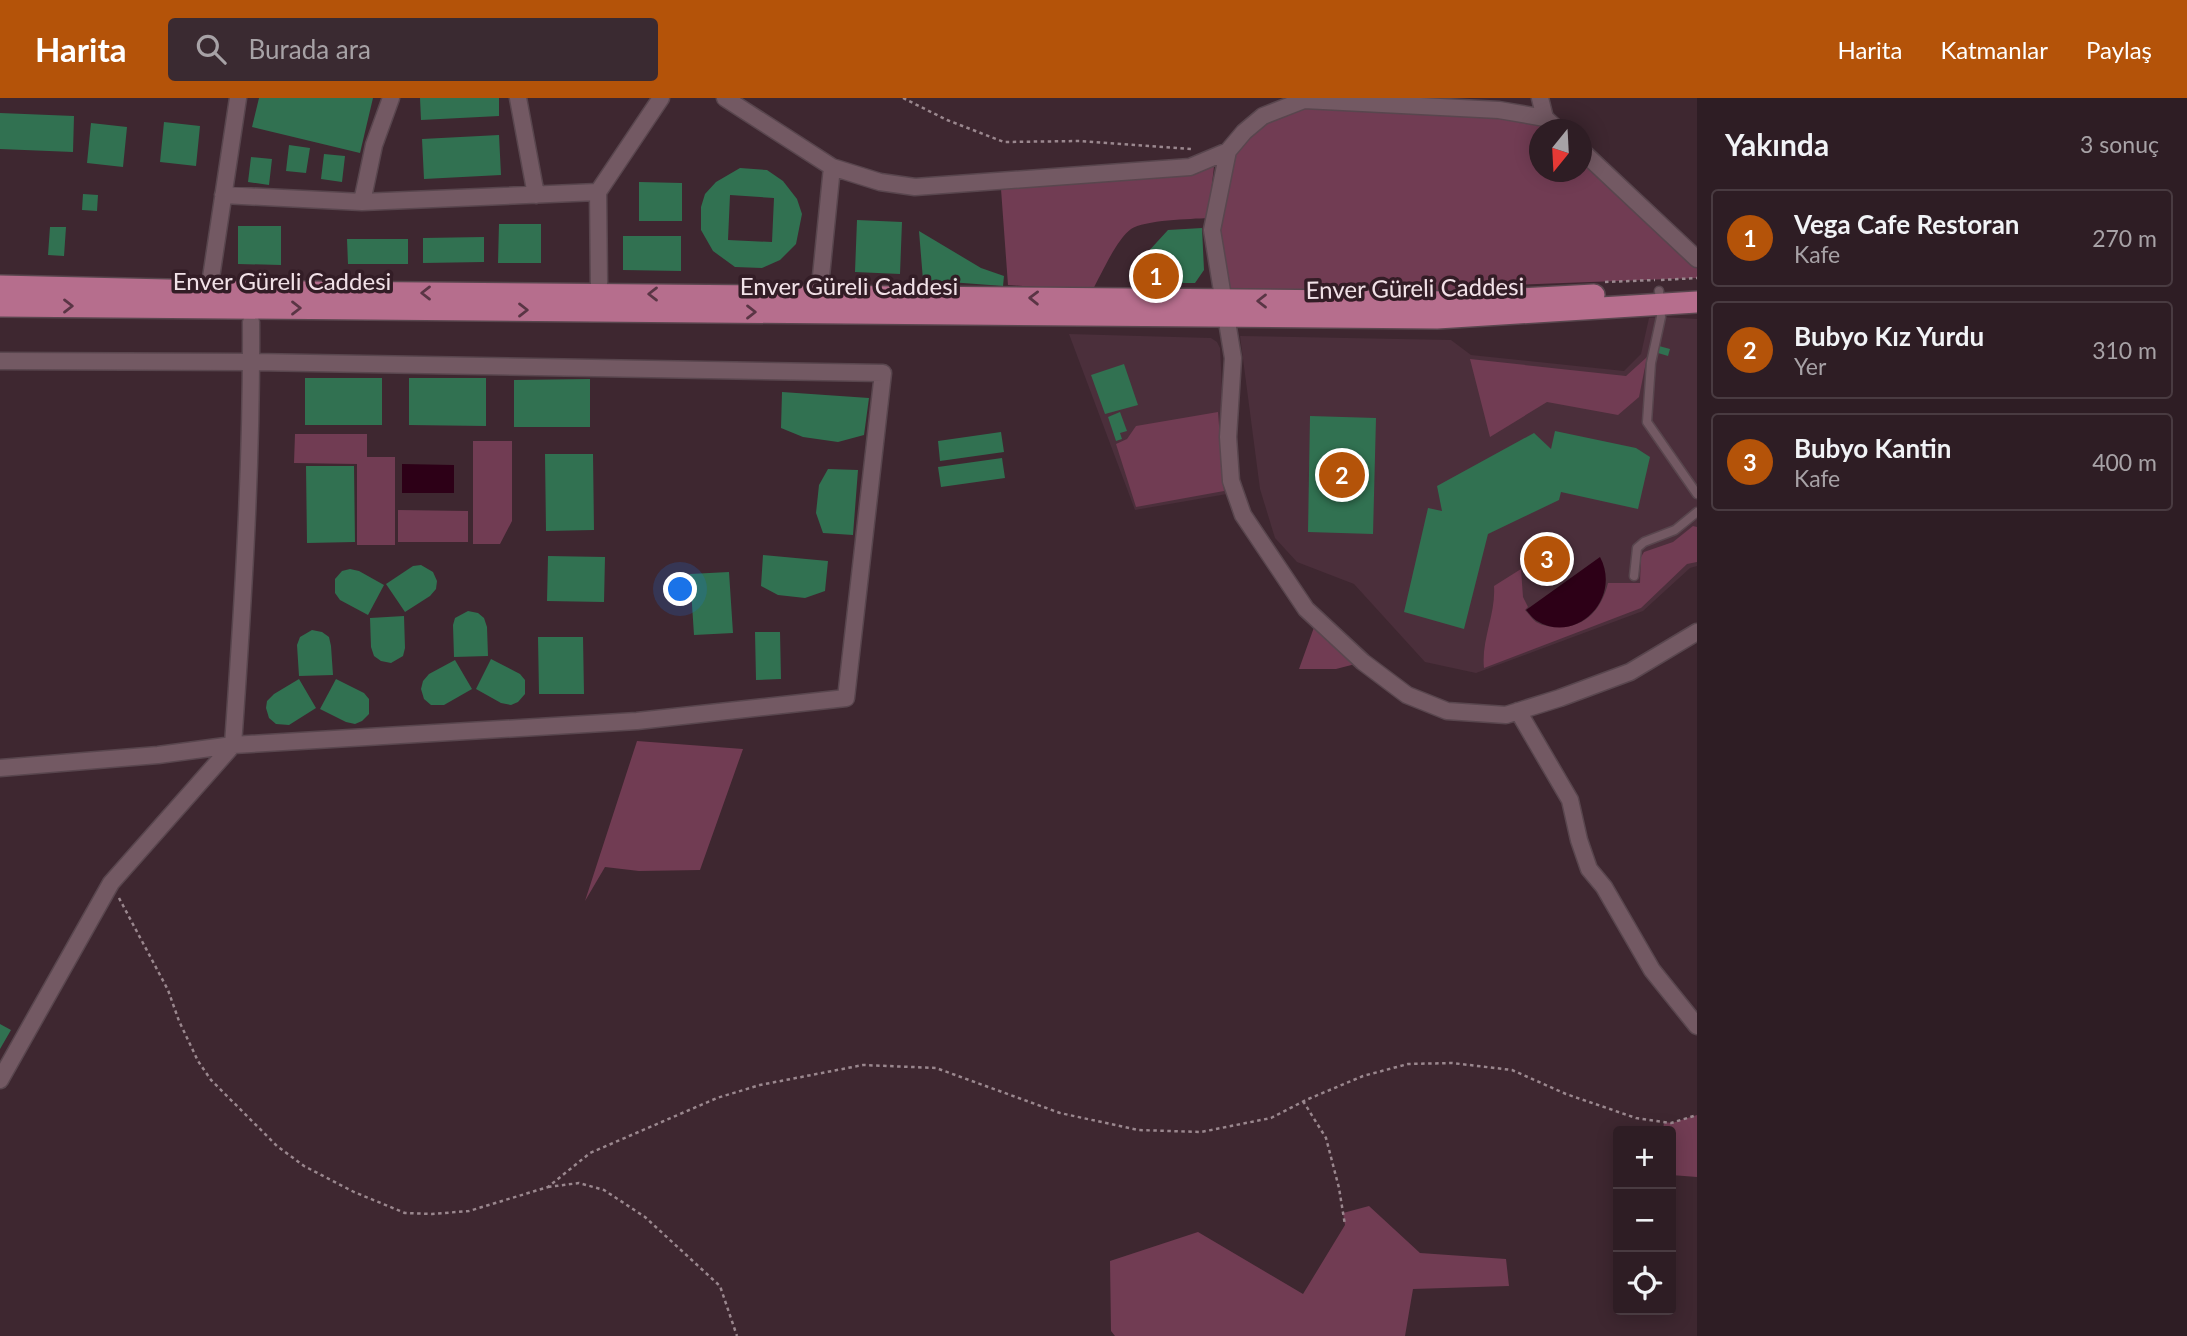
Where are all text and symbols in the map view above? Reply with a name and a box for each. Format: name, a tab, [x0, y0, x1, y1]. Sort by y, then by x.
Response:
search box	[168, 18, 658, 81]
text: Harita	[35, 29, 126, 69]
icon: search	[192, 30, 230, 68]
text: Burada ara	[248, 33, 371, 65]
text: Harita	[1837, 35, 1902, 64]
text: Katmanlar	[1940, 35, 2048, 64]
text: Paylaş	[2086, 35, 2152, 64]
north arrow	[1529, 119, 1592, 182]
text: Yakında	[1725, 126, 1829, 162]
text: 3 sonuç	[2080, 130, 2159, 158]
text: Vega Cafe Restoran	[1794, 208, 2020, 240]
text: 1	[1743, 224, 1757, 252]
text: 270 m	[2092, 224, 2157, 252]
text: Kafe	[1794, 240, 1840, 268]
pin: 1	[1133, 250, 1179, 302]
street label: Enver Güreli Caddesi	[173, 266, 391, 295]
street label: Enver Güreli Caddesi	[740, 271, 958, 300]
street label: Enver Güreli Caddesi	[1305, 271, 1525, 304]
one-way arrow	[420, 285, 431, 300]
one-way arrow	[647, 287, 658, 302]
one-way arrow	[1028, 290, 1039, 306]
one-way arrow	[1256, 293, 1266, 309]
one-way arrow	[63, 298, 74, 314]
one-way arrow	[291, 300, 301, 316]
one-way arrow	[518, 302, 529, 318]
one-way arrow	[746, 304, 756, 320]
text: Bubyo Kız Yurdu	[1794, 320, 1984, 352]
text: 2	[1743, 336, 1757, 364]
text: 310 m	[2092, 336, 2157, 364]
text: Yer	[1794, 352, 1826, 380]
text: Bubyo Kantin	[1794, 432, 1951, 464]
text: 3	[1743, 448, 1757, 476]
text: 400 m	[2092, 448, 2157, 476]
pin: 2	[1319, 449, 1365, 501]
text: Kafe	[1794, 464, 1840, 492]
pin: 3	[1524, 533, 1570, 585]
your location	[663, 572, 697, 606]
map controls	[1613, 1126, 1676, 1315]
button: +	[1613, 1126, 1676, 1189]
button: −	[1613, 1189, 1676, 1252]
button: locate	[1613, 1252, 1676, 1315]

